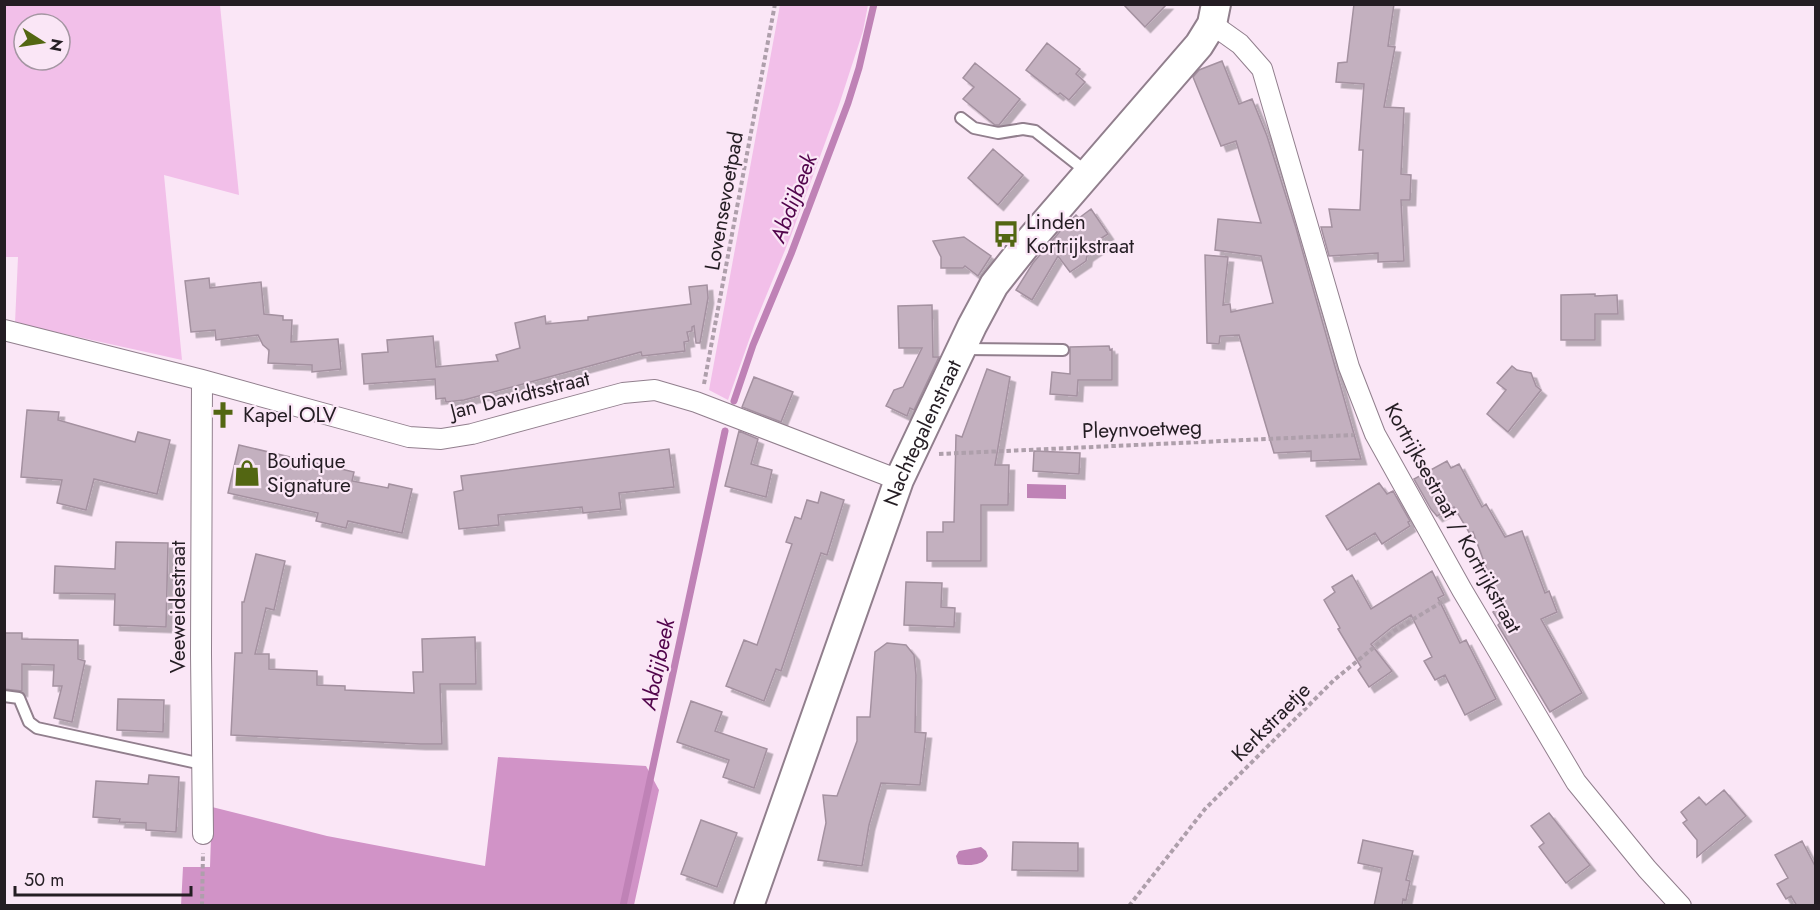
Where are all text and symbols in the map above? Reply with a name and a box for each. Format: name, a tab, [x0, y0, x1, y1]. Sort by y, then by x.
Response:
north arrow	[12, 12, 72, 72]
text: N	[44, 36, 69, 54]
street label: Lovensevoetpad	[697, 129, 751, 273]
water label: Abdijbeek	[761, 147, 825, 248]
place label: Linden Kortrijkstraat	[1026, 207, 1134, 261]
bus stop icon: Linden Kortrijkstraat	[991, 219, 1021, 249]
street label: Nachtegalenstraat	[876, 355, 969, 510]
street label: Jan Davidtsstraat	[444, 363, 593, 428]
street label: Kortrijksestraat / Kortrijkstraat	[1377, 398, 1529, 638]
church icon: Kapel OLV	[208, 400, 238, 430]
place label: Kapel OLV	[243, 400, 337, 430]
street label: Pleynvoetweg	[1082, 412, 1202, 446]
place label: Boutique Signature	[267, 446, 351, 500]
shop icon: Boutique Signature	[232, 458, 262, 488]
street label: Veeweidestraat	[163, 541, 193, 673]
water label: Abdijbeek	[631, 614, 683, 714]
street label: Kerkstraetje	[1225, 675, 1318, 768]
scale bar	[15, 859, 190, 897]
text: 50 m	[24, 867, 64, 893]

